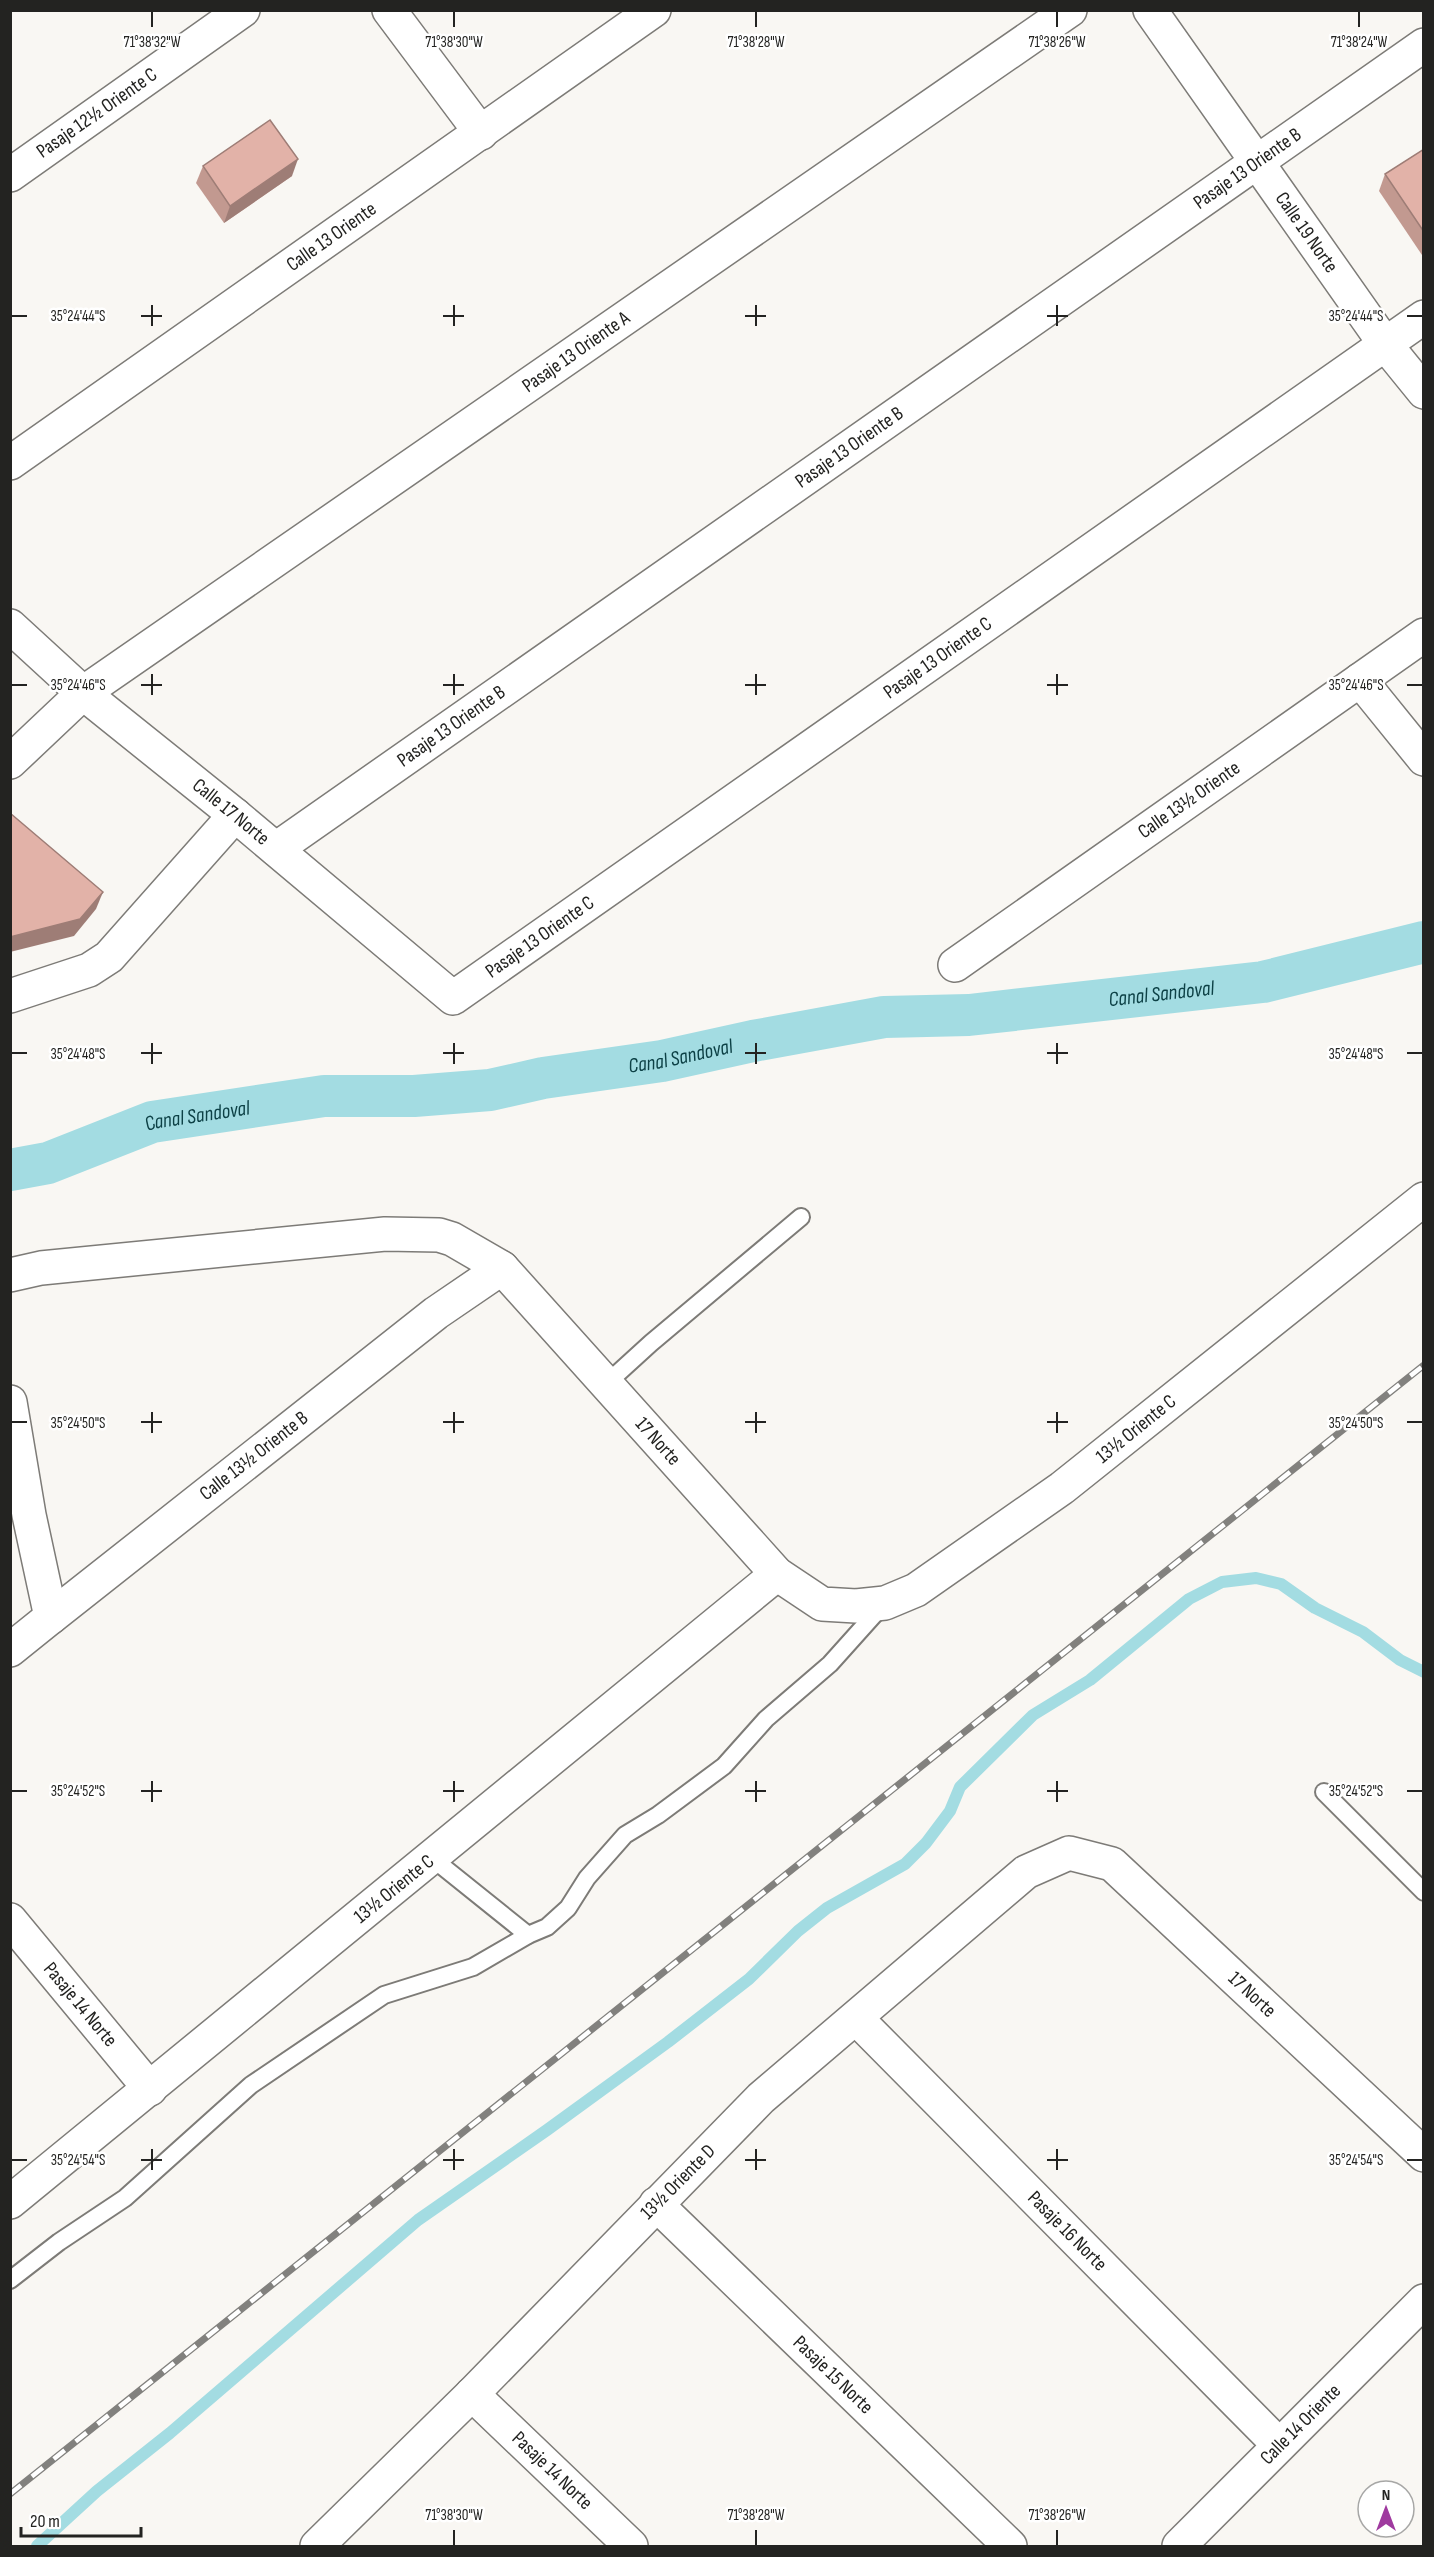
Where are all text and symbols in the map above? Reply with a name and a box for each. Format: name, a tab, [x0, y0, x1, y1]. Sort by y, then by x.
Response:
text: 71°38'32"W	[124, 33, 181, 52]
text: 71°38'30"W	[425, 33, 483, 52]
text: 71°38'28"W	[727, 33, 785, 52]
text: 71°38'26"W	[1028, 33, 1086, 52]
text: 71°38'24"W	[1331, 33, 1388, 52]
street label: Pasaje 12½ Oriente C	[32, 62, 162, 164]
street label: Pasaje 13 Oriente B	[1189, 123, 1306, 215]
street label: Calle 19 Norte	[1270, 187, 1343, 278]
street label: Calle 13 Oriente	[282, 197, 381, 277]
street label: Pasaje 13 Oriente A	[518, 306, 635, 398]
text: 35°24'44"S	[51, 307, 105, 326]
text: 35°24'44"S	[1329, 307, 1383, 326]
street label: Pasaje 13 Oriente B	[791, 401, 908, 494]
street label: Pasaje 13 Oriente C	[879, 612, 997, 704]
text: 35°24'46"S	[50, 676, 106, 695]
text: 35°24'46"S	[1328, 676, 1384, 695]
street label: Pasaje 13 Oriente B	[393, 680, 510, 772]
street label: Calle 13½ Oriente	[1133, 756, 1245, 844]
street label: Calle 17 Norte	[187, 773, 274, 851]
street label: Pasaje 13 Oriente C	[481, 891, 599, 983]
water label: Canal Sandoval	[1107, 975, 1216, 1012]
water label: Canal Sandoval	[626, 1033, 736, 1078]
text: 35°24'48"S	[50, 1045, 106, 1064]
text: 35°24'48"S	[1328, 1045, 1384, 1064]
water label: Canal Sandoval	[141, 1095, 252, 1136]
street label: 13½ Oriente C	[1091, 1389, 1181, 1469]
street label: Calle 13½ Oriente B	[195, 1406, 313, 1506]
street label: 17 Norte	[630, 1412, 686, 1470]
text: 35°24'50"S	[51, 1414, 106, 1433]
text: 35°24'50"S	[1329, 1414, 1384, 1433]
text: 35°24'52"S	[51, 1782, 105, 1801]
text: 35°24'52"S	[1329, 1782, 1383, 1801]
street label: 13½ Oriente C	[349, 1849, 439, 1929]
street label: Pasaje 14 Norte	[38, 1958, 122, 2052]
street label: 17 Norte	[1223, 1967, 1281, 2023]
street label: 13½ Oriente D	[635, 2139, 721, 2225]
text: 35°24'54"S	[51, 2151, 105, 2170]
text: 35°24'54"S	[1329, 2151, 1383, 2170]
street label: Pasaje 16 Norte	[1022, 2186, 1112, 2276]
street label: Pasaje 15 Norte	[788, 2331, 878, 2419]
street label: Calle 14 Oriente	[1255, 2379, 1346, 2470]
street label: Pasaje 14 Norte	[507, 2427, 598, 2515]
north arrow	[1356, 2479, 1416, 2539]
text: N	[1382, 2486, 1390, 2505]
scale bar	[21, 2500, 141, 2538]
text: 71°38'30"W	[425, 2506, 483, 2525]
text: 71°38'28"W	[727, 2506, 785, 2525]
text: 71°38'26"W	[1028, 2506, 1086, 2525]
text: 20 m	[30, 2511, 60, 2532]

